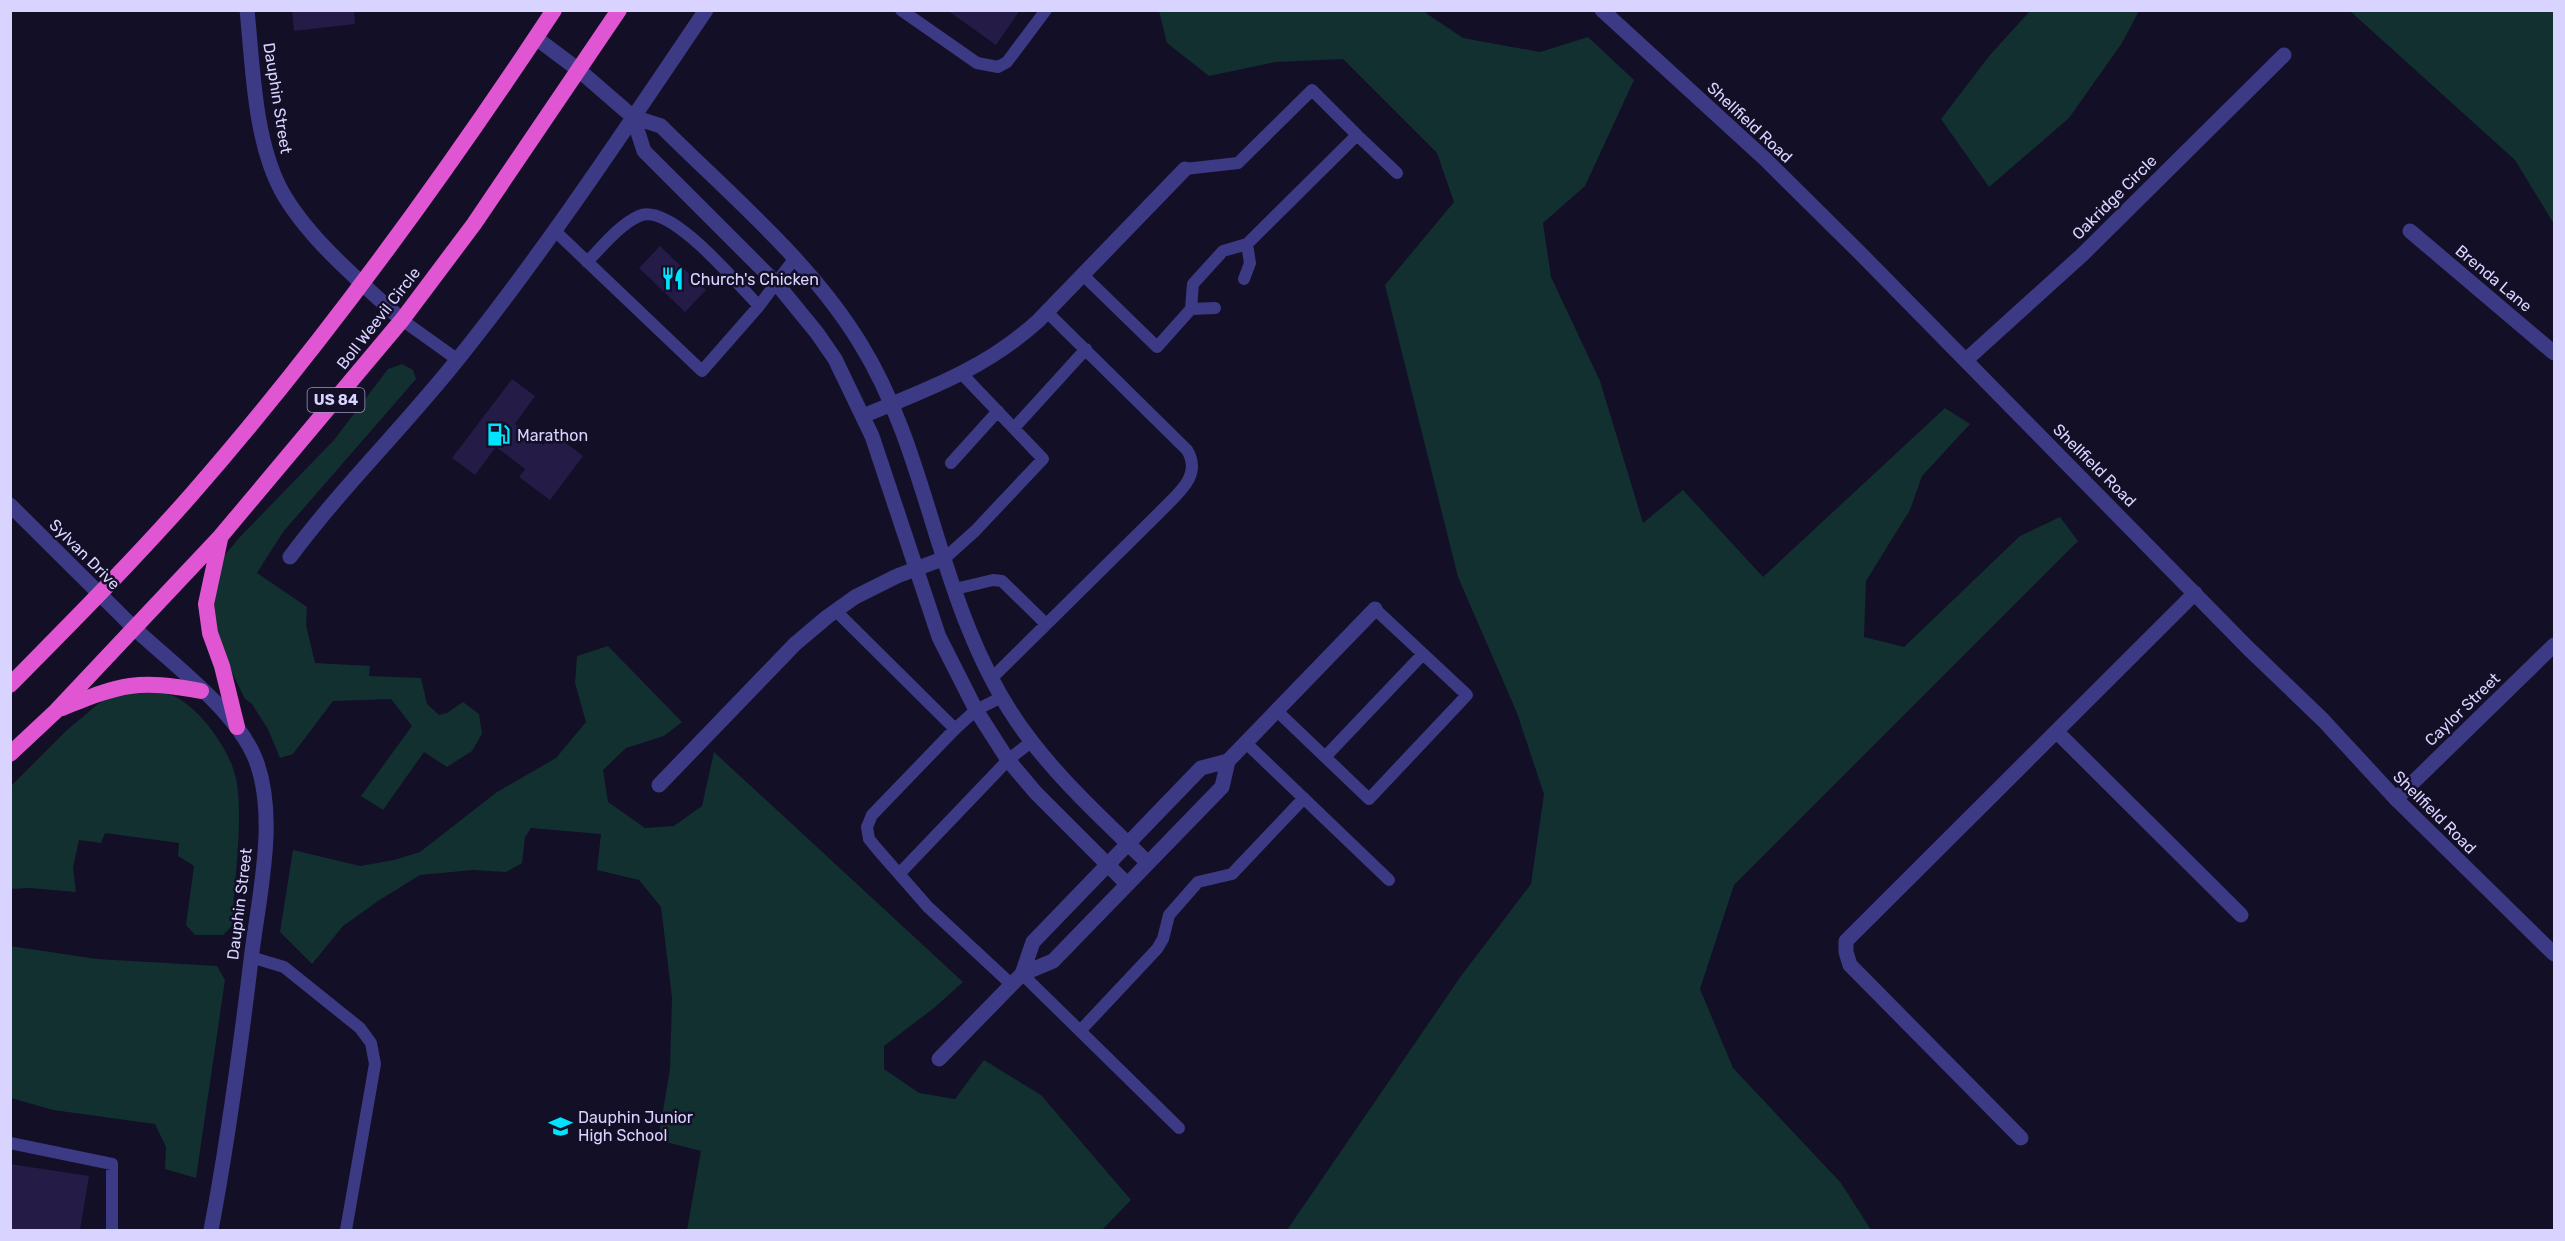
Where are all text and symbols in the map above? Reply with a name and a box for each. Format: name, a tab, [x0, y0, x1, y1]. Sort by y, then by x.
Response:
street label: Dauphin Street	[259, 41, 296, 155]
street label: Shellfield Road	[1703, 78, 1796, 167]
street label: Oakridge Circle	[2068, 151, 2161, 244]
street label: Brenda Lane	[2452, 241, 2536, 316]
street label: Boll Weevil Circle	[333, 264, 424, 373]
restaurant icon: Church's Chicken	[659, 266, 685, 292]
place label: Church's Chicken	[690, 270, 819, 289]
road number: US 84	[308, 388, 364, 412]
street label: Shellfield Road	[2049, 420, 2140, 511]
fuel station icon: Marathon	[486, 422, 512, 448]
place label: Marathon	[517, 426, 588, 445]
street label: Sylvan Drive	[45, 515, 124, 594]
street label: Caylor Street	[2421, 669, 2504, 750]
street label: Shellfield Road	[2389, 767, 2480, 858]
street label: Dauphin Street	[223, 847, 256, 961]
place label: Dauphin Junior High School	[578, 1108, 693, 1145]
school or university icon: Dauphin Junior High School	[547, 1113, 573, 1139]

